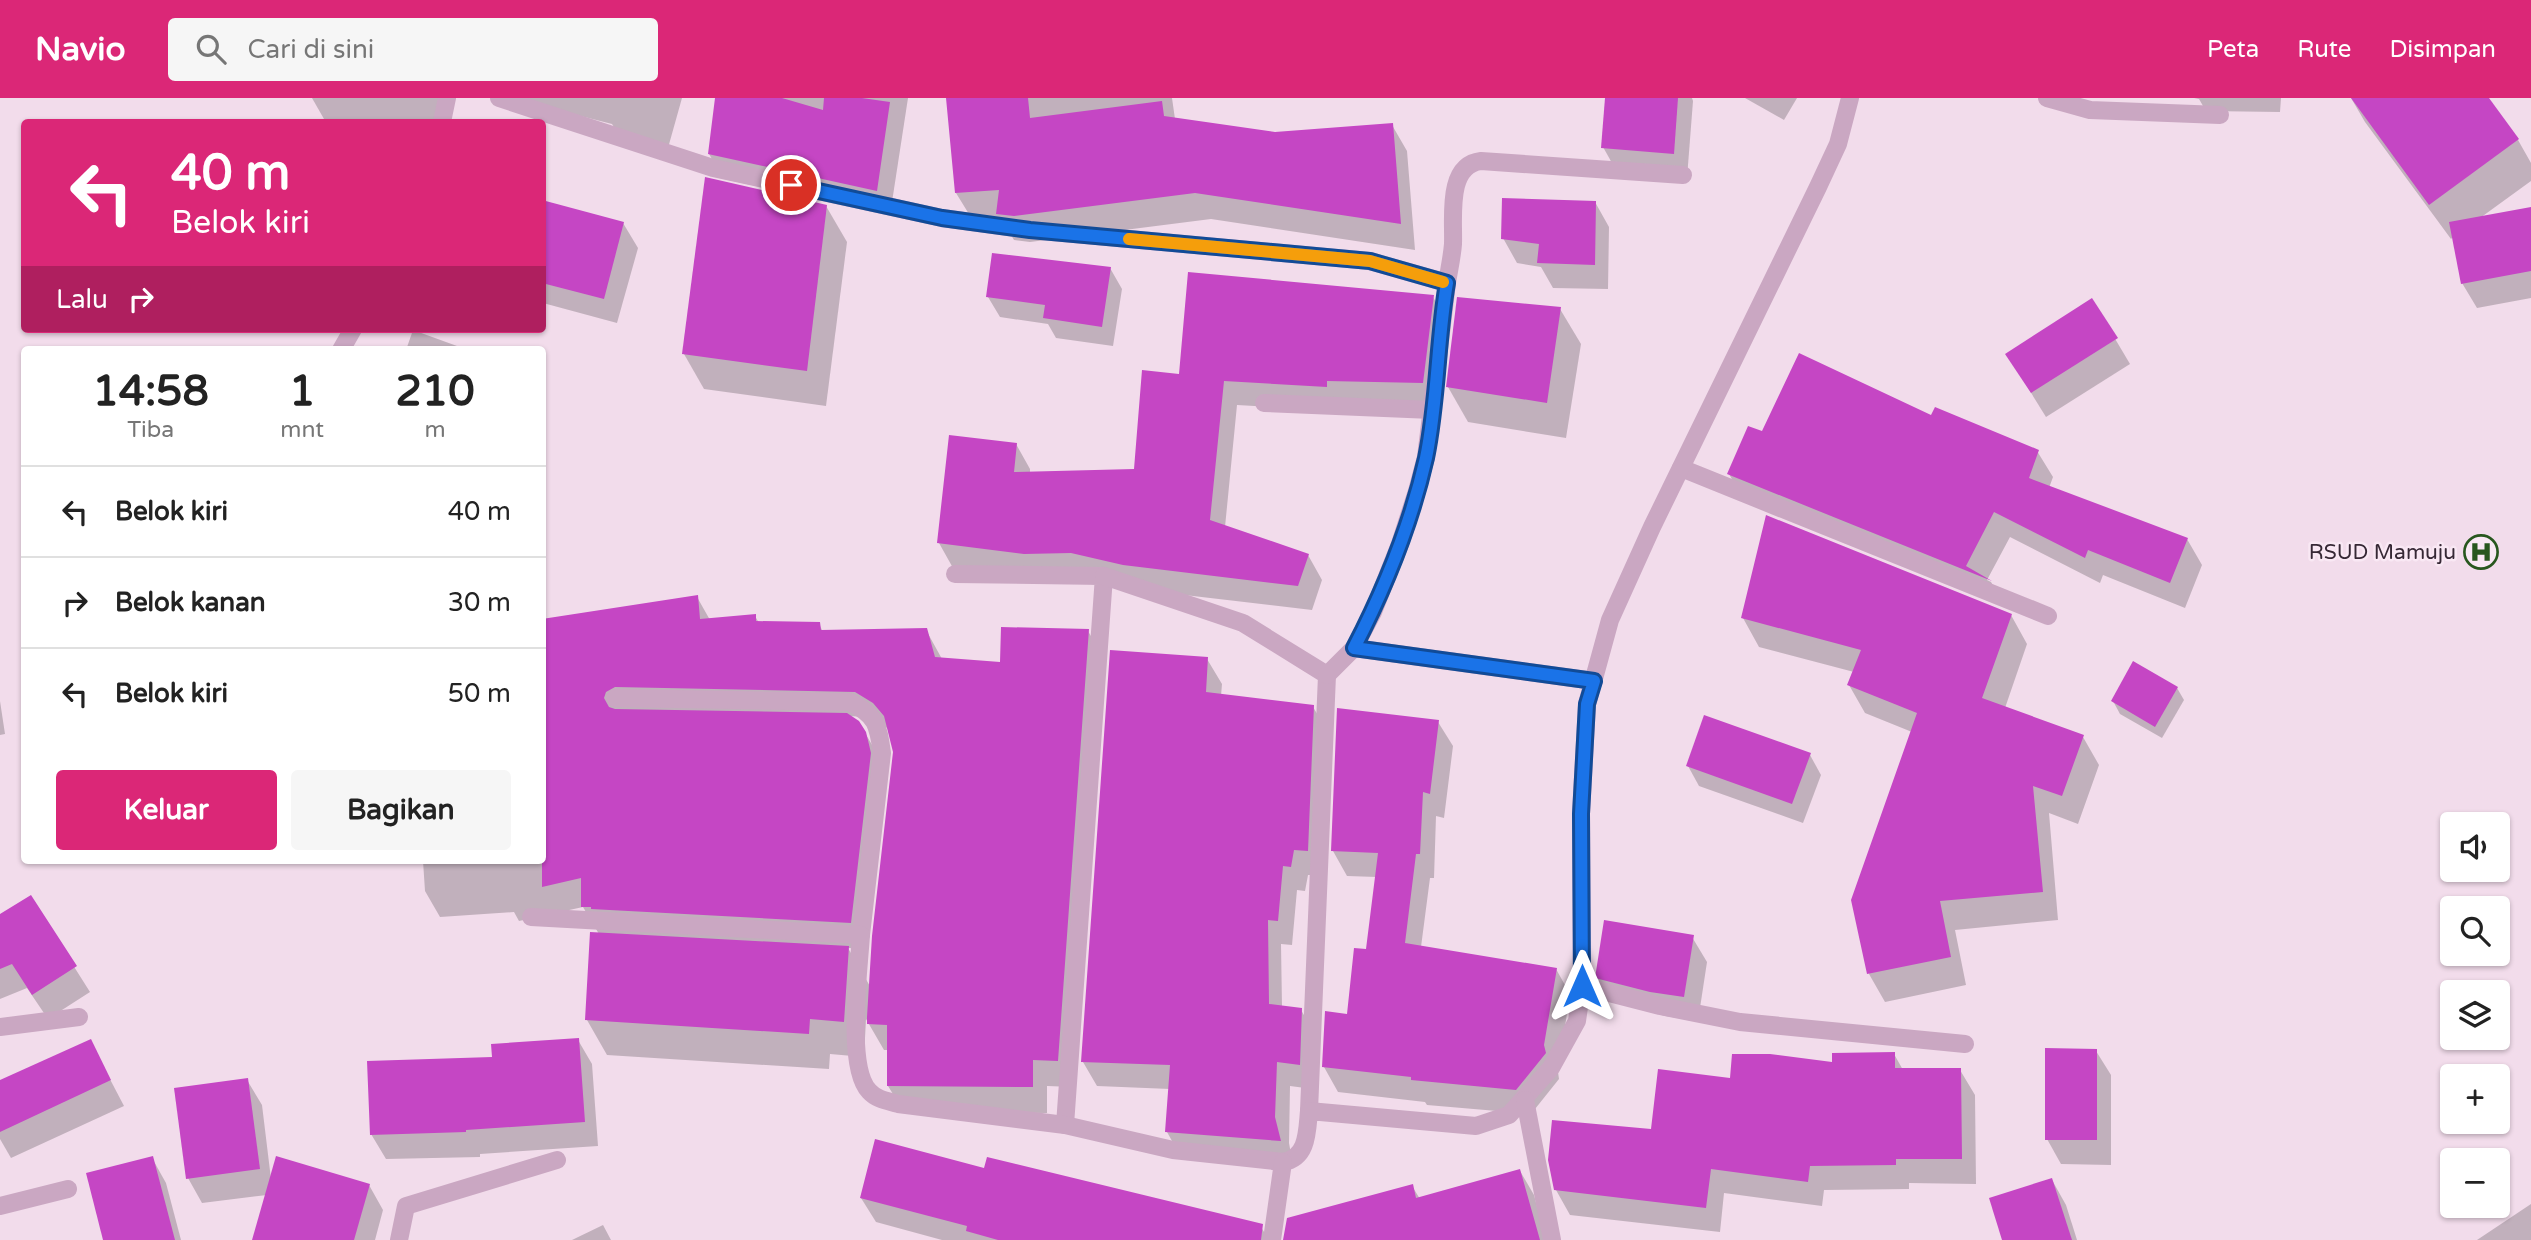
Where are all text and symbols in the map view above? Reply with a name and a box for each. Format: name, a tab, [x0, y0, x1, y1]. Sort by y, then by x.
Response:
search box	[168, 18, 658, 81]
text: Navio	[35, 30, 126, 69]
icon: search	[192, 30, 230, 68]
text: Cari di sini	[248, 34, 374, 65]
text: Peta	[2207, 35, 2259, 64]
text: Rute	[2297, 35, 2351, 64]
text: Disimpan	[2389, 35, 2496, 64]
text: 40 m	[171, 144, 290, 203]
icon: left	[56, 147, 147, 238]
pin	[761, 155, 821, 215]
icon: arrive	[772, 166, 810, 204]
text: Belok kiri	[171, 204, 310, 242]
icon: right	[122, 280, 160, 318]
text: Lalu	[56, 284, 108, 315]
text: 14:58	[92, 366, 209, 417]
text: 1	[289, 366, 315, 417]
text: 210	[395, 366, 475, 417]
text: Tiba	[127, 416, 174, 444]
text: mnt	[280, 416, 324, 444]
text: m	[424, 416, 446, 444]
icon: left	[56, 493, 94, 531]
text: Belok kiri	[115, 496, 228, 527]
text: 40 m	[448, 496, 511, 527]
hospital icon: RSUD Mamuju	[2462, 533, 2500, 571]
place label: RSUD Mamuju	[2309, 540, 2456, 565]
icon: right	[56, 584, 94, 622]
text: Belok kanan	[115, 587, 266, 618]
text: 30 m	[448, 587, 511, 618]
icon: left	[56, 675, 94, 713]
text: Belok kiri	[115, 678, 228, 709]
text: 50 m	[448, 678, 511, 709]
button: Keluar	[56, 770, 277, 850]
button: Bagikan	[291, 770, 511, 850]
map controls	[2440, 812, 2510, 1218]
button: sound	[2440, 812, 2510, 882]
button: search	[2440, 896, 2510, 966]
position arrow	[1545, 949, 1619, 1023]
button: layers	[2440, 980, 2510, 1050]
button: +	[2440, 1064, 2510, 1134]
button: −	[2440, 1148, 2510, 1218]

